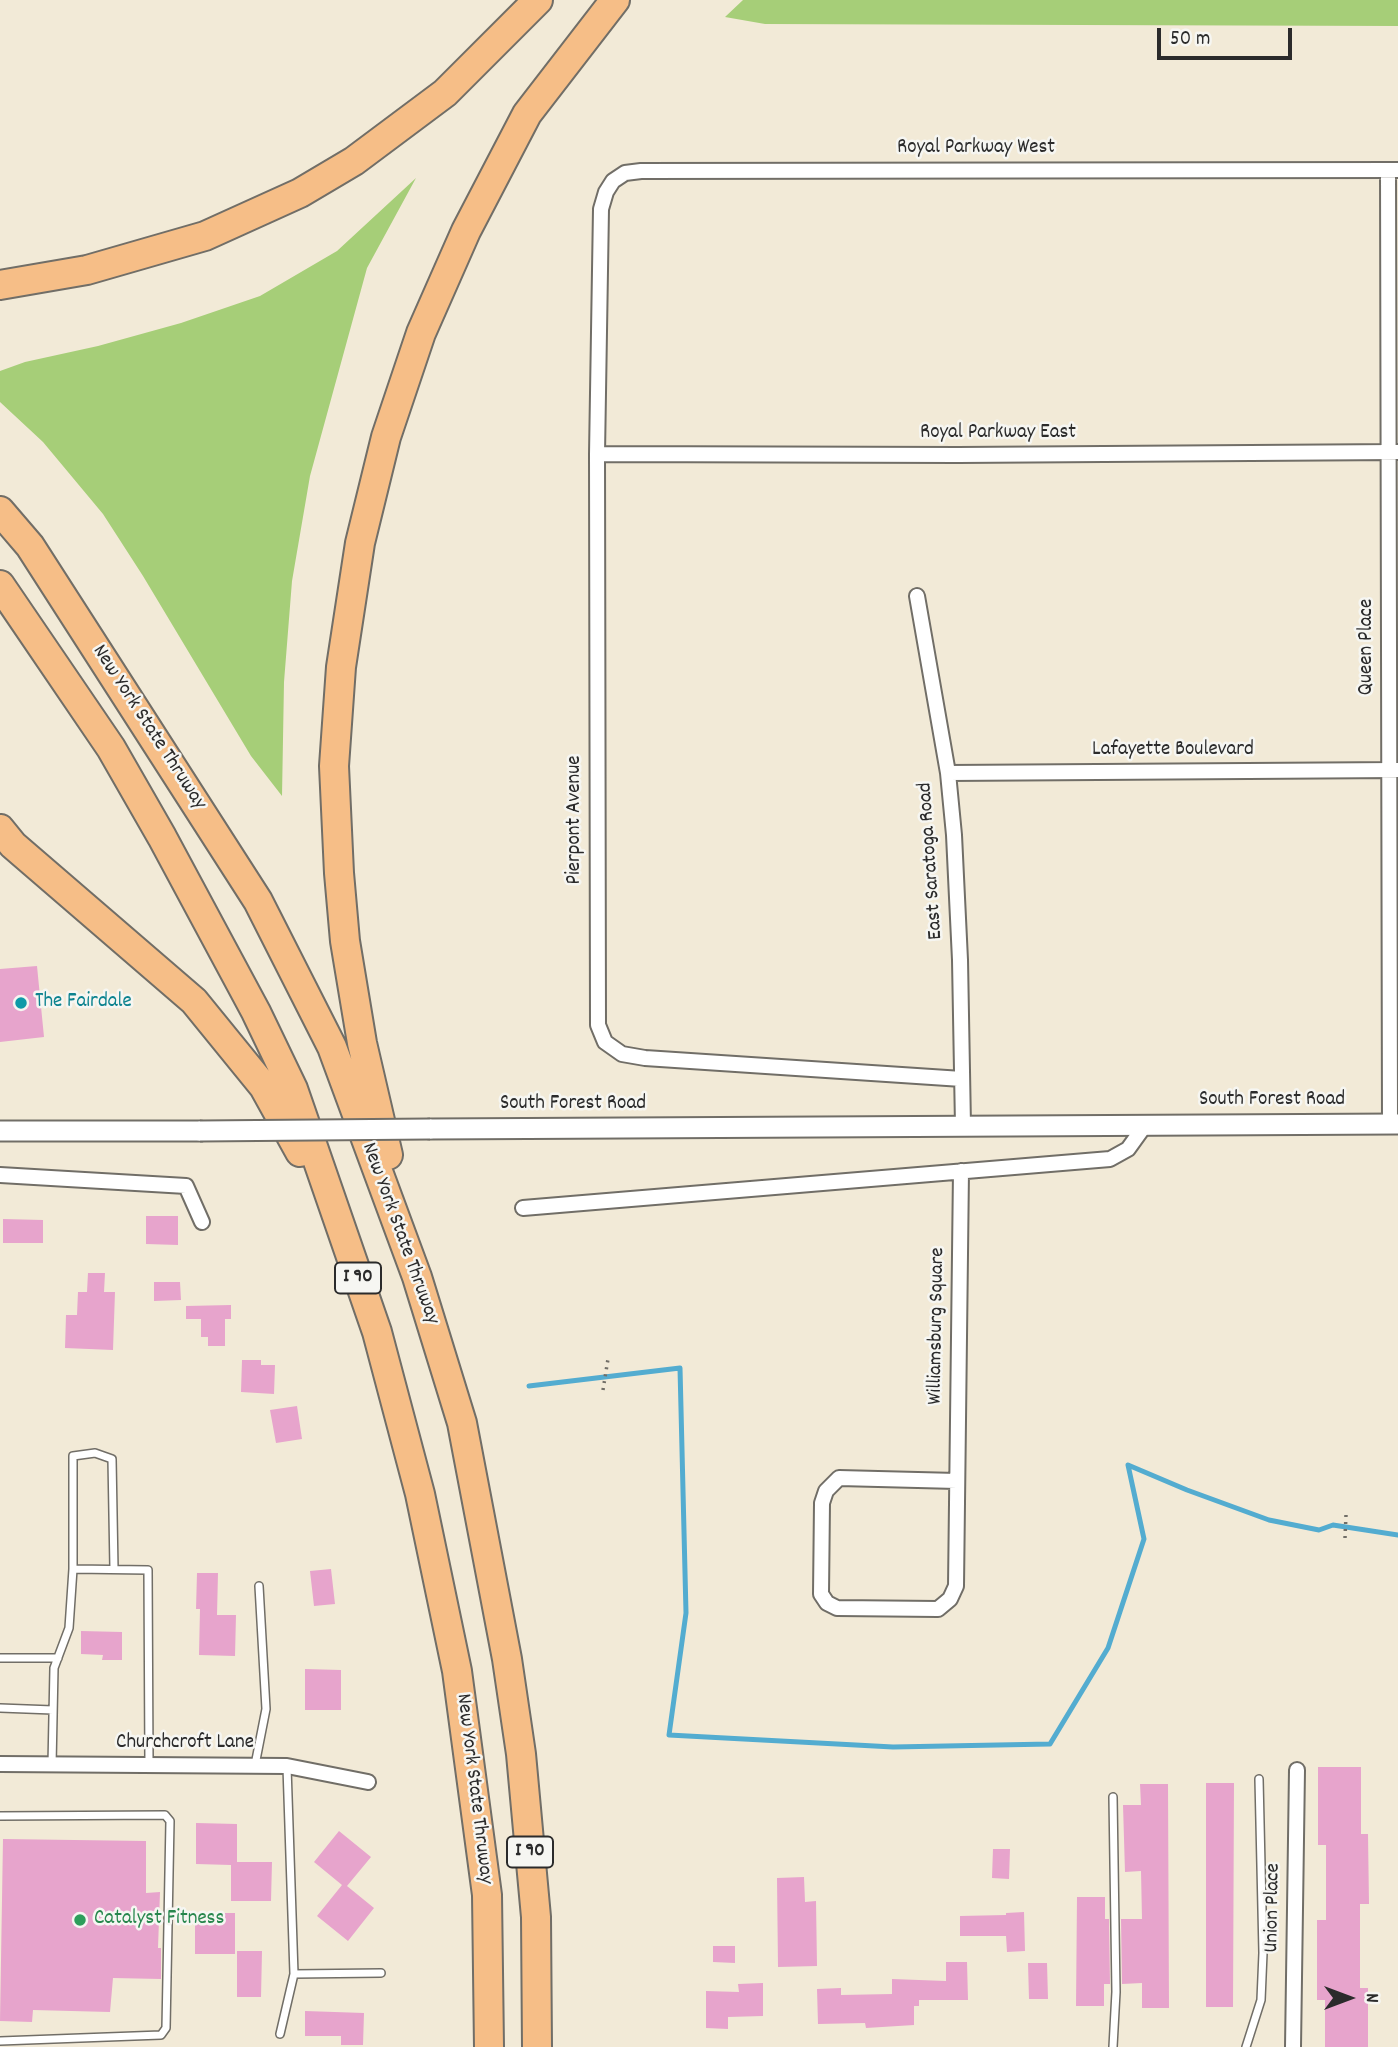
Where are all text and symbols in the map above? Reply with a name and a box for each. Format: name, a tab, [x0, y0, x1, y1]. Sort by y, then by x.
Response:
scale bar	[1160, 14, 1295, 58]
text: 50 m	[1170, 25, 1210, 55]
street label: Royal Parkway West	[897, 136, 1055, 162]
street label: Royal Parkway East	[920, 421, 1076, 447]
street label: Queen Place	[1355, 599, 1381, 695]
street label: New York State Thruway	[85, 641, 211, 815]
street label: Lafayette Boulevard	[1092, 738, 1254, 764]
street label: Pierpont Avenue	[563, 755, 589, 885]
street label: East Saratoga Road	[914, 781, 950, 941]
place label: The Fairdale	[35, 990, 132, 1016]
marker: The Fairdale	[13, 995, 29, 1011]
street label: South Forest Road	[1199, 1088, 1345, 1114]
street label: South Forest Road	[500, 1092, 646, 1118]
street label: New York State Thruway	[354, 1140, 444, 1328]
street label: Williamsburg Square	[924, 1247, 952, 1405]
road number: I 90	[335, 1262, 381, 1294]
street label: New York State Thruway	[449, 1692, 497, 1886]
street label: Churchcroft Lane	[116, 1731, 254, 1757]
road number: I 90	[507, 1836, 553, 1868]
street label: Union Place	[1261, 1863, 1287, 1953]
place label: Catalyst Fitness	[94, 1907, 224, 1933]
marker: Catalyst Fitness	[72, 1912, 88, 1928]
north arrow	[1314, 1963, 1384, 2033]
text: N	[1357, 1993, 1384, 2003]

